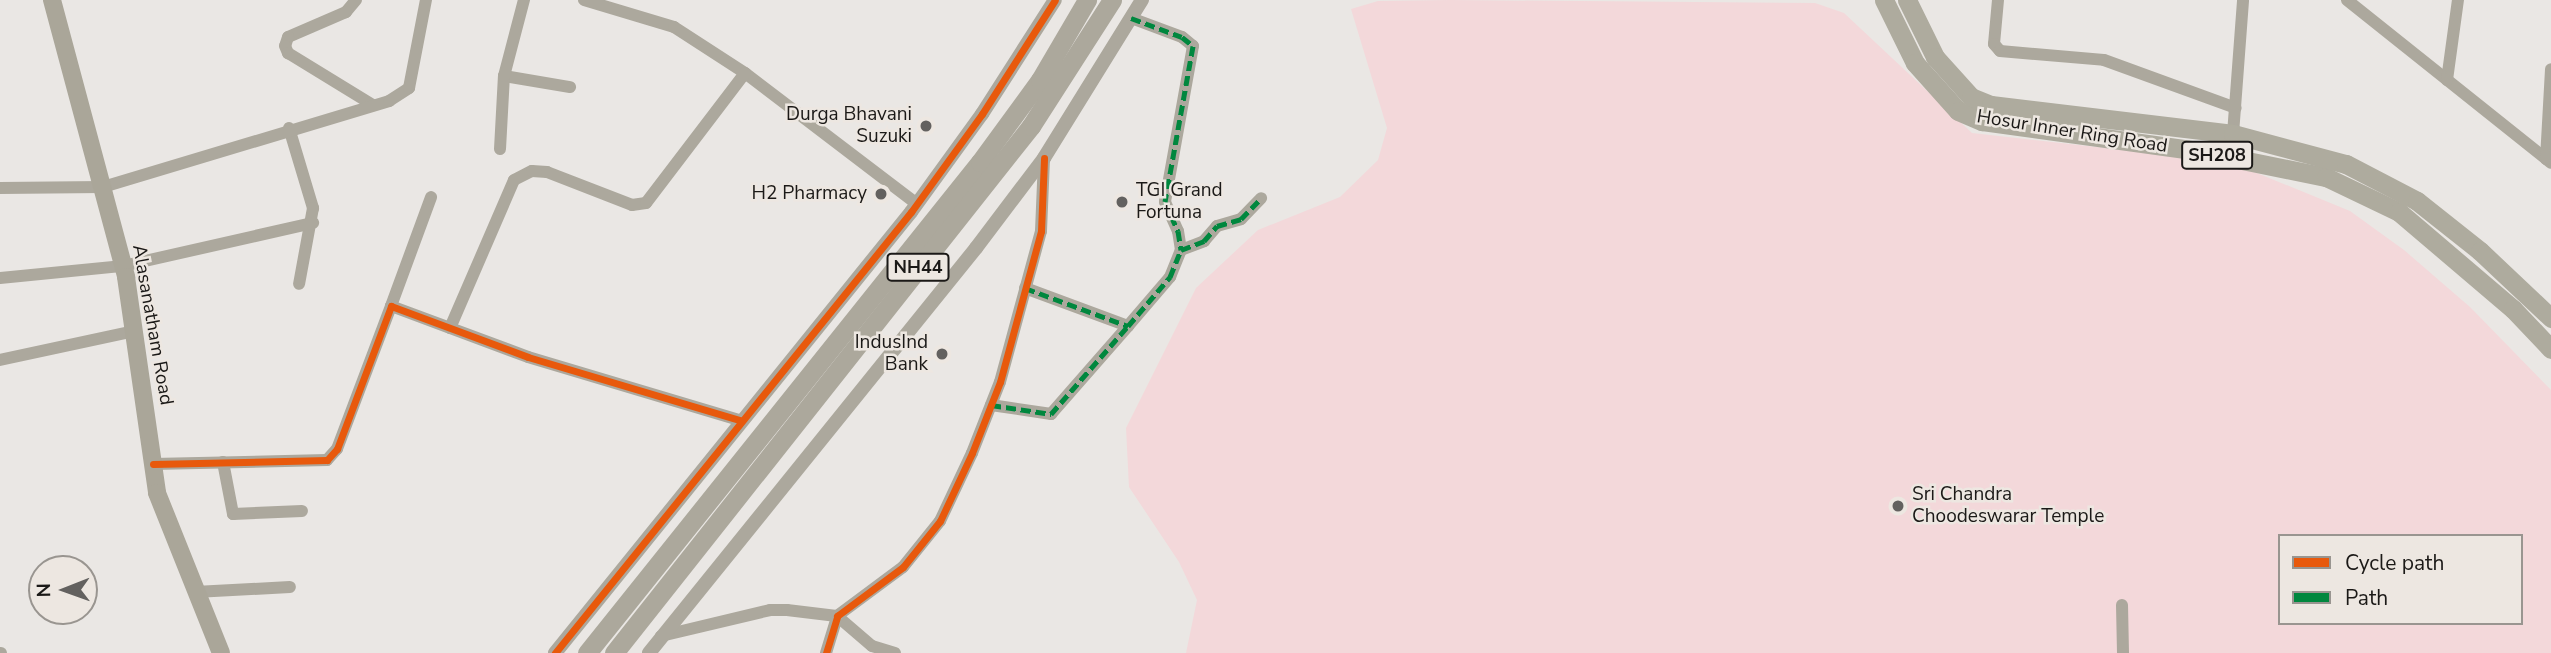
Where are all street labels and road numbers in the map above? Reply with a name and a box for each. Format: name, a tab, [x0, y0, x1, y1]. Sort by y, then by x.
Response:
street label: Hosur Inner Ring Road	[1975, 106, 2169, 158]
road number: SH208	[2180, 140, 2254, 170]
street label: Alasanatham Road	[127, 243, 177, 407]
road number: NH44	[886, 253, 950, 282]

